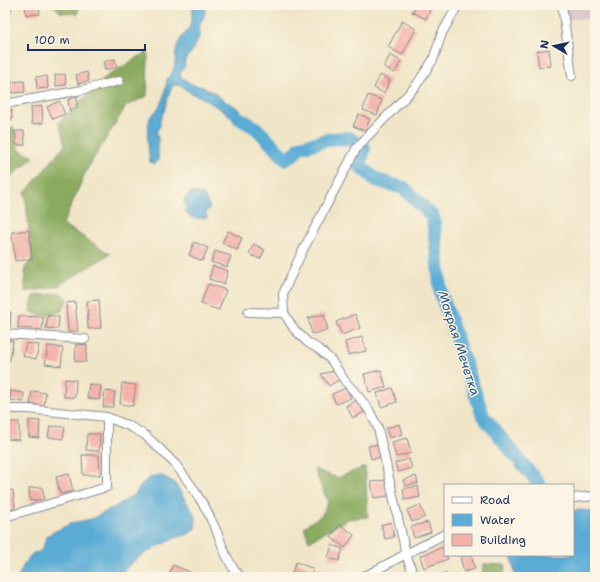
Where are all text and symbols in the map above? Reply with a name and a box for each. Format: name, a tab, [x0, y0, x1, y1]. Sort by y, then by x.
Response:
scale bar	[28, 26, 145, 52]
north arrow	[534, 26, 574, 66]
text: 100 m	[34, 32, 70, 48]
text: N	[537, 39, 553, 50]
water label: Мокрая Мечетка	[434, 288, 484, 398]
legend	[444, 484, 574, 556]
text: Road	[480, 492, 511, 508]
text: Water	[480, 512, 516, 528]
text: Building	[480, 532, 526, 548]

